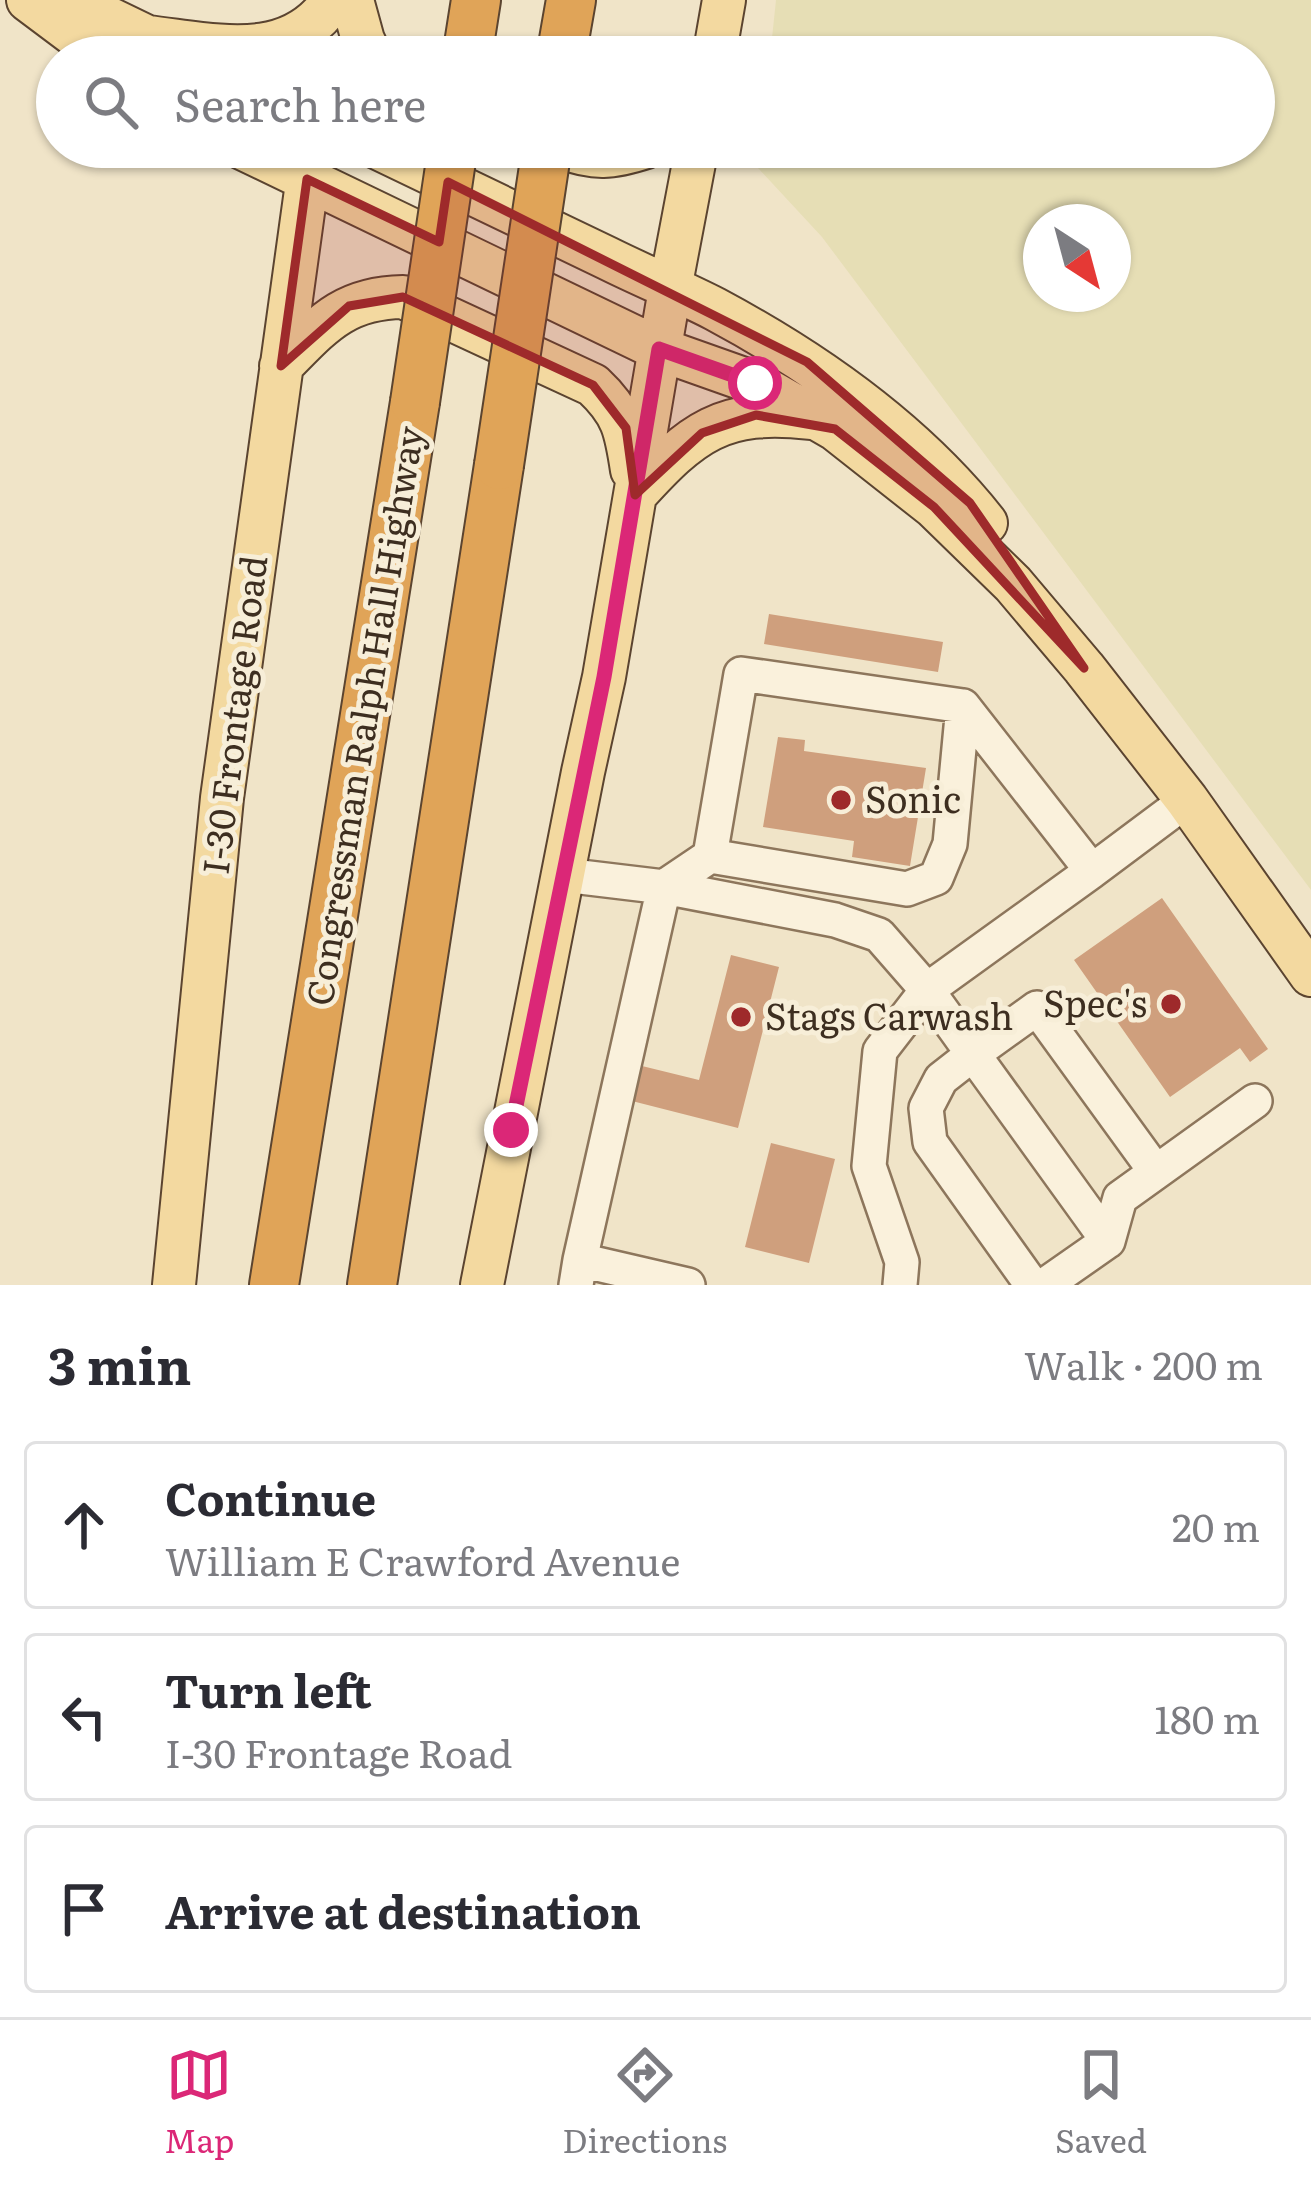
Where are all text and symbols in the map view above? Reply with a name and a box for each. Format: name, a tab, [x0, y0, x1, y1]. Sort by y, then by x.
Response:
search box	[36, 36, 1275, 168]
icon: search	[78, 69, 144, 135]
text: Search here	[174, 69, 426, 136]
north arrow	[1023, 204, 1131, 312]
route start	[728, 356, 782, 410]
street label: Congressman Ralph Hall Highway	[291, 422, 435, 1009]
street label: I-30 Frontage Road	[187, 552, 278, 877]
place label: Sonic	[865, 771, 961, 824]
marker: Sonic	[828, 787, 854, 813]
place label: Spec's	[1043, 975, 1147, 1028]
place label: Stags Carwash	[765, 988, 1013, 1041]
marker: Spec's	[1158, 991, 1184, 1017]
marker: Stags Carwash	[728, 1004, 754, 1030]
route end	[484, 1103, 538, 1157]
text: 3 min	[48, 1325, 192, 1401]
text: Walk · 200 m	[1024, 1334, 1263, 1392]
text: Continue	[165, 1463, 376, 1530]
icon: ahead	[51, 1492, 117, 1558]
text: 20 m	[1172, 1496, 1260, 1554]
text: William E Crawford Avenue	[165, 1530, 680, 1588]
text: Turn left	[165, 1655, 372, 1722]
icon: left	[51, 1684, 117, 1750]
text: 180 m	[1154, 1688, 1260, 1746]
text: I-30 Frontage Road	[165, 1722, 512, 1780]
icon: arrive	[51, 1876, 117, 1942]
text: Arrive at destination	[165, 1876, 641, 1943]
tab: Map	[164, 2042, 234, 2163]
tab: Directions	[562, 2042, 727, 2163]
tab: Saved	[1055, 2042, 1147, 2163]

